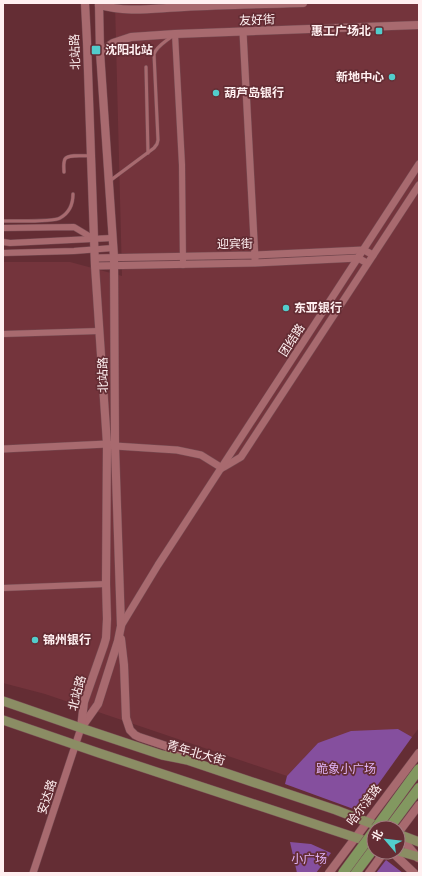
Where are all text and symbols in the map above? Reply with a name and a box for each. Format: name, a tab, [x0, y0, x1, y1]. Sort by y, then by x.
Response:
street label: 友好街	[239, 12, 275, 28]
place label: 惠工广场北	[311, 24, 371, 38]
marker: 惠工广场北	[374, 26, 384, 36]
street label: 北站路	[67, 34, 83, 70]
place label: 沈阳北站	[105, 43, 153, 57]
marker: 沈阳北站	[90, 44, 102, 56]
place label: 新地中心	[336, 70, 384, 84]
marker: 新地中心	[387, 72, 397, 82]
place label: 葫芦岛银行	[224, 86, 284, 100]
marker: 葫芦岛银行	[211, 88, 221, 98]
street label: 迎宾街	[217, 237, 253, 251]
place label: 东亚银行	[294, 301, 342, 315]
marker: 东亚银行	[281, 303, 291, 313]
street label: 团结路	[276, 321, 308, 359]
street label: 北站路	[96, 357, 110, 393]
place label: 锦州银行	[43, 633, 91, 647]
marker: 锦州银行	[30, 635, 40, 645]
street label: 北站路	[66, 674, 88, 712]
street label: 青年北大街	[165, 738, 227, 768]
park label: 跪象小广场	[316, 762, 376, 776]
street label: 安达路	[35, 778, 59, 816]
street label: 哈尔滨路	[344, 782, 384, 828]
north arrow	[366, 820, 406, 860]
text: 北	[369, 828, 386, 843]
park label: 小广场	[291, 852, 327, 866]

